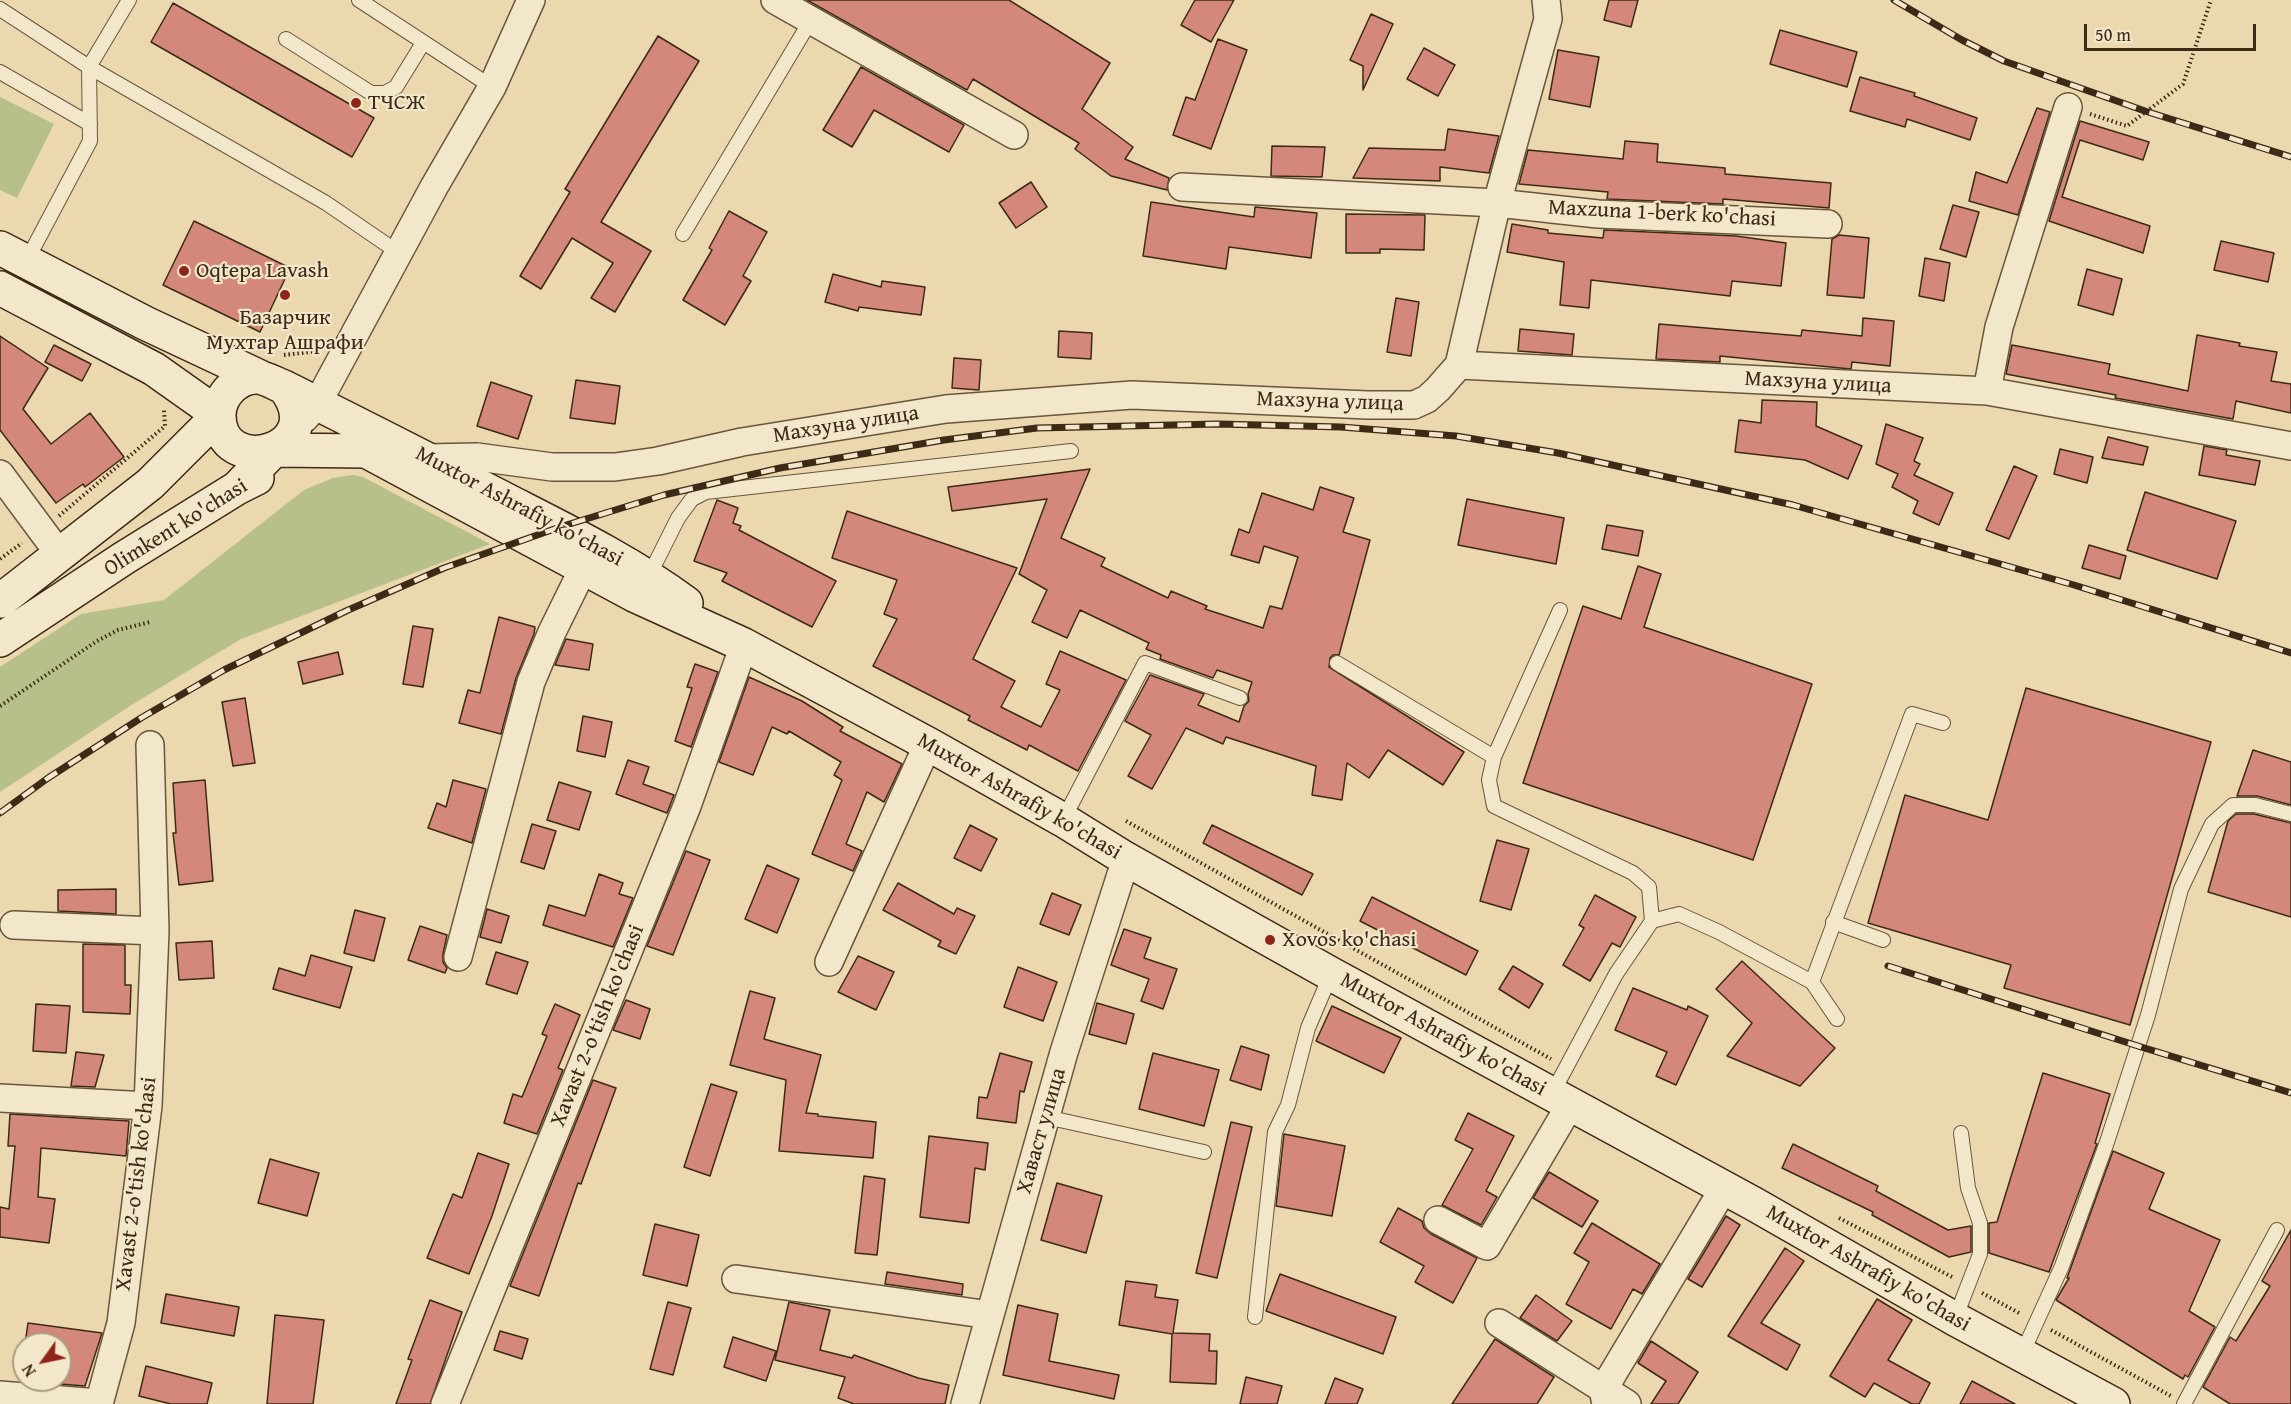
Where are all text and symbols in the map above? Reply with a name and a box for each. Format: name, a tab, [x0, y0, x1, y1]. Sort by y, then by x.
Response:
scale bar	[2087, 12, 2260, 50]
text: 50 m	[2095, 21, 2131, 48]
place label: ТЧСЖ	[368, 90, 425, 116]
marker: ТЧСЖ	[349, 96, 363, 110]
street label: Maxzuna 1-berk ko'chasi	[1547, 195, 1777, 233]
place label: Oqtepa Lavash	[196, 258, 329, 284]
marker: Oqtepa Lavash	[177, 264, 191, 278]
marker: Базарчик Мухтар Ашрафи	[278, 288, 292, 302]
place label: Базарчик Мухтар Ашрафи	[206, 305, 364, 356]
street label: Махзуна улица	[1744, 366, 1892, 400]
street label: Махзуна улица	[1256, 386, 1404, 418]
street label: Махзуна улица	[771, 400, 921, 450]
street label: Muxtor Ashrafiy ko'chasi	[411, 441, 627, 573]
street label: Olimkent ko'chasi	[99, 473, 253, 583]
street label: Muxtor Ashrafiy ko'chasi	[912, 728, 1126, 866]
street label: Xavast 2-o'tish ko'chasi	[545, 921, 651, 1131]
place label: Xovos ko'chasi	[1282, 927, 1416, 953]
marker: Xovos ko'chasi	[1263, 933, 1277, 947]
street label: Muxtor Ashrafiy ko'chasi	[1335, 967, 1551, 1103]
street label: Хаваст улица	[1011, 1065, 1073, 1197]
street label: Xavast 2-o'tish ko'chasi	[111, 1075, 163, 1293]
street label: Muxtor Ashrafiy ko'chasi	[1761, 1200, 1975, 1338]
north arrow	[12, 1332, 72, 1392]
text: N	[16, 1360, 42, 1382]

